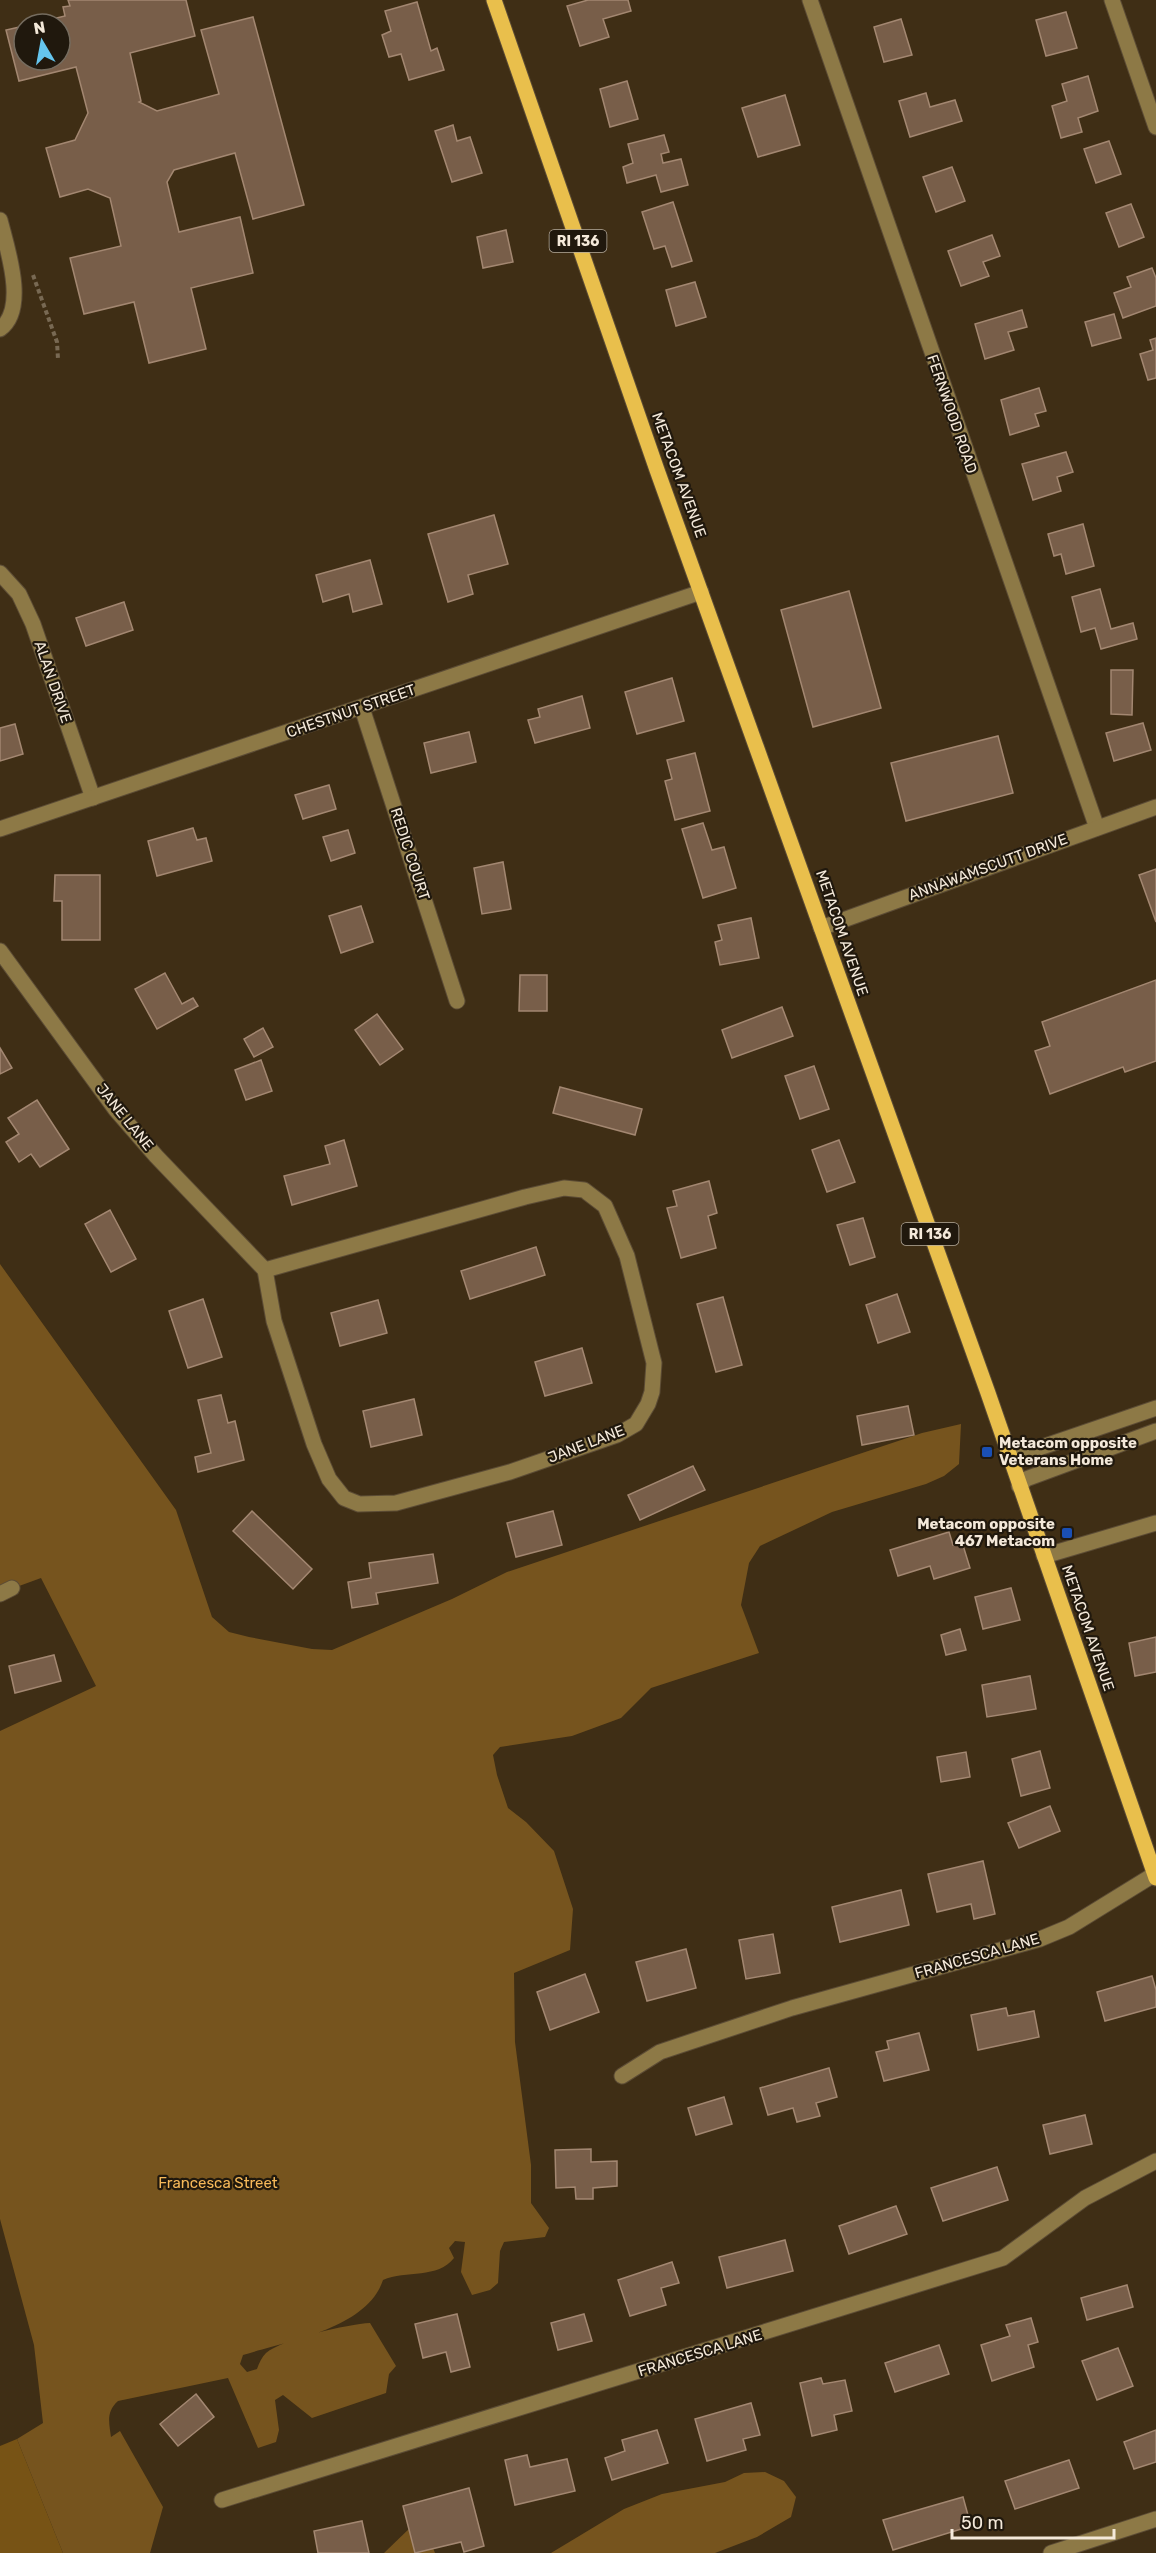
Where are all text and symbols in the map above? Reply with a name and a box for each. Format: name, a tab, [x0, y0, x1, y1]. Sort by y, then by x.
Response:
north arrow	[12, 12, 72, 72]
text: N	[32, 17, 47, 38]
road number: RI 136	[550, 230, 606, 252]
street label: FERNWOOD ROAD	[923, 352, 981, 476]
street label: METACOM AVENUE	[648, 410, 710, 540]
street label: ALAN DRIVE	[31, 638, 75, 726]
street label: CHESTNUT STREET	[284, 680, 418, 742]
street label: REDIC COURT	[387, 806, 433, 903]
street label: ANNAWAMSCUTT DRIVE	[906, 830, 1070, 904]
street label: METACOM AVENUE	[812, 868, 872, 998]
street label: JANE LANE	[93, 1080, 157, 1154]
road number: RI 136	[902, 1223, 958, 1245]
street label: JANE LANE	[545, 1421, 627, 1467]
place label: Metacom opposite Veterans Home	[999, 1434, 1137, 1469]
marker: Metacom opposite Veterans Home	[980, 1445, 994, 1459]
place label: Metacom opposite 467 Metacom	[917, 1515, 1055, 1550]
marker: Metacom opposite 467 Metacom	[1060, 1526, 1074, 1540]
street label: METACOM AVENUE	[1058, 1563, 1118, 1693]
street label: FRANCESCA LANE	[913, 1930, 1041, 1982]
park label: Francesca Street	[158, 2174, 278, 2192]
street label: FRANCESCA LANE	[636, 2326, 764, 2380]
scale bar	[952, 2502, 1114, 2540]
text: 50 m	[961, 2512, 1004, 2534]

